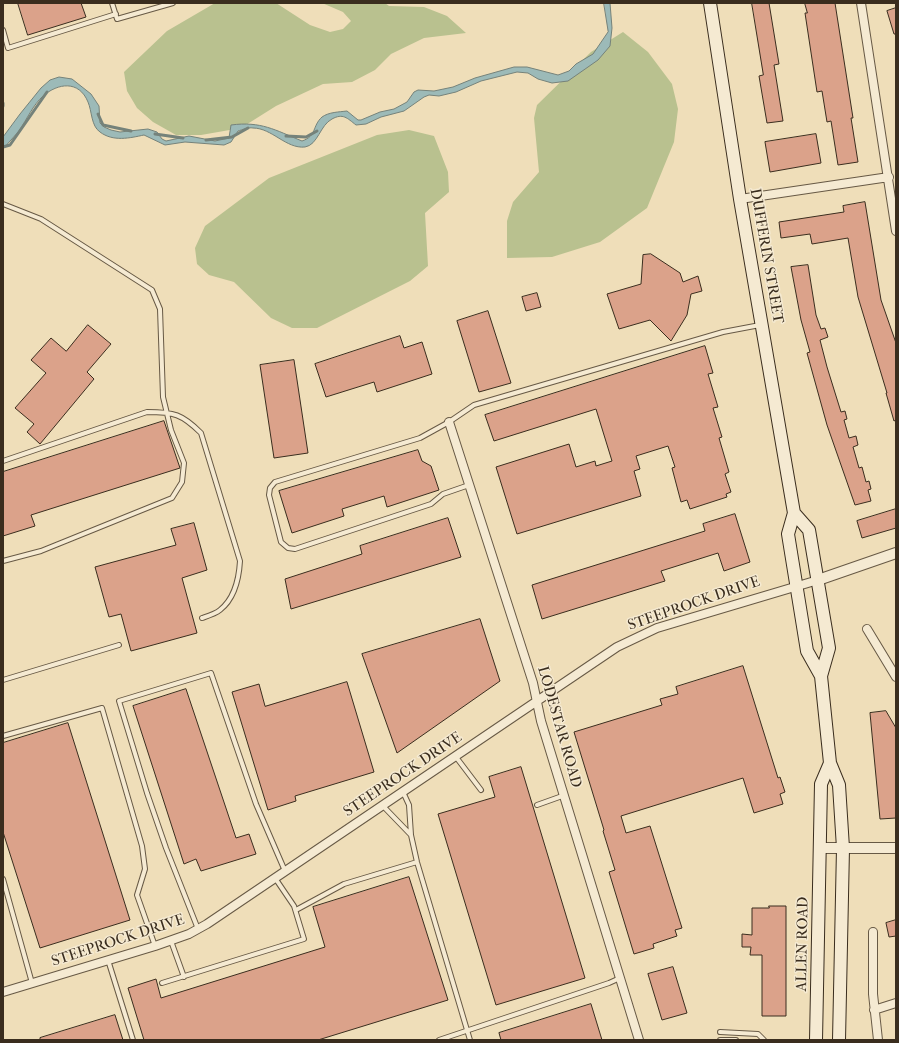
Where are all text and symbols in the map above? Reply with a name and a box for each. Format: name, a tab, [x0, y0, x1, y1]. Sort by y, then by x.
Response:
street label: DUFFERIN STREET	[745, 187, 787, 325]
street label: STEEPROCK DRIVE	[625, 573, 763, 635]
street label: LODESTAR ROAD	[533, 664, 585, 790]
street label: STEEPROCK DRIVE	[340, 729, 466, 821]
street label: ALLEN ROAD	[793, 896, 813, 992]
street label: STEEPROCK DRIVE	[49, 911, 187, 971]

